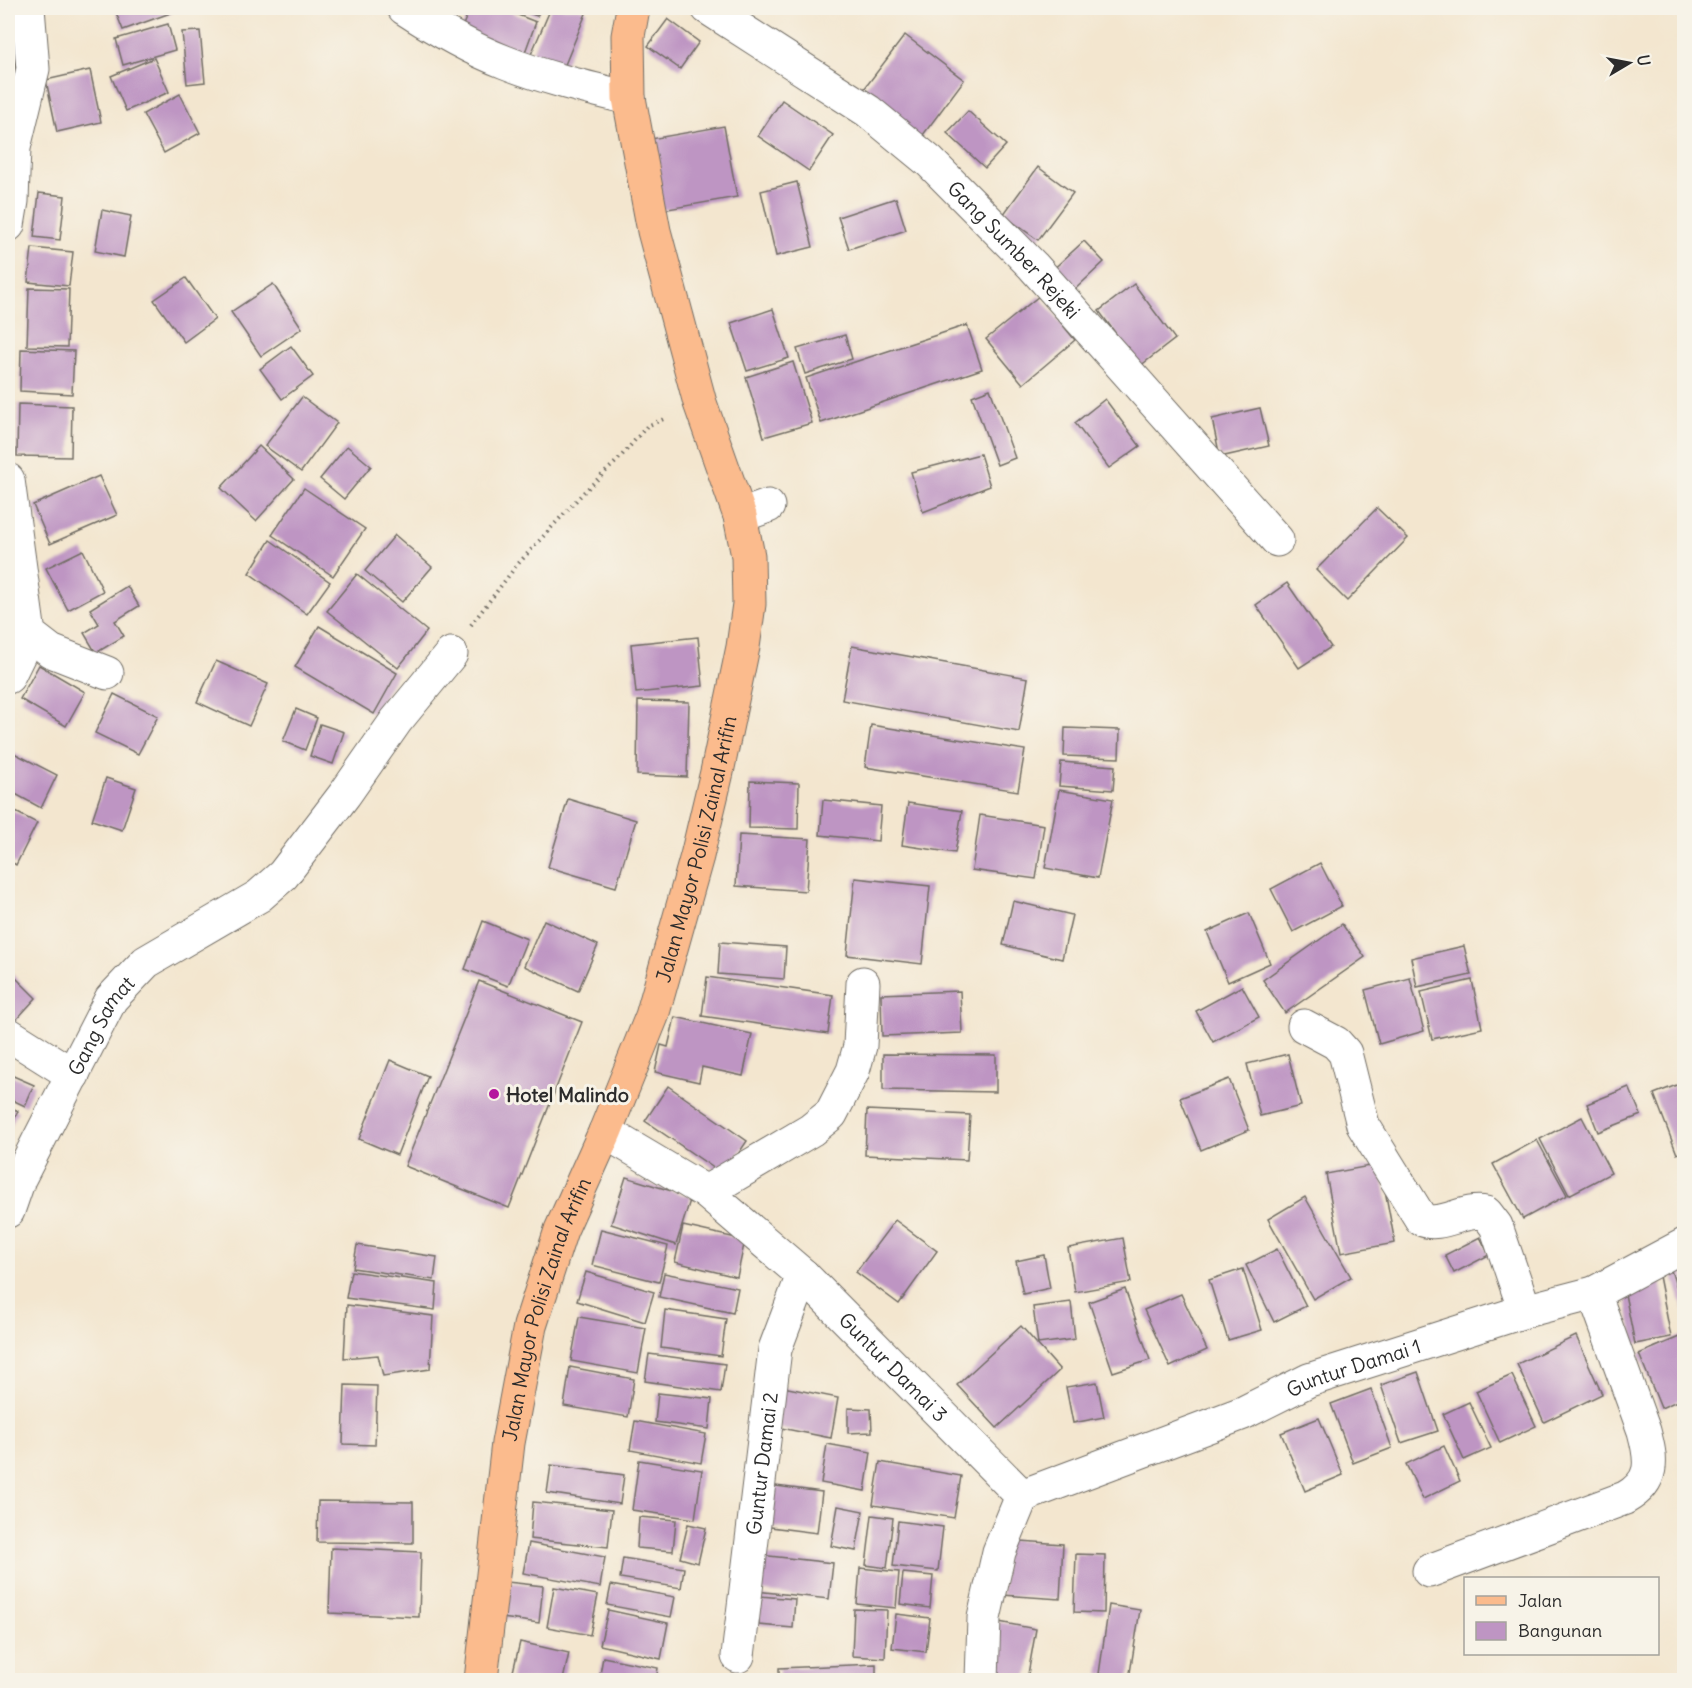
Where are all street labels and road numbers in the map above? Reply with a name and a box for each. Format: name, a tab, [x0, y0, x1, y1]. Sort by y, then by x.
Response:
street label: Gang Sumber Rejeki	[943, 175, 1086, 323]
street label: Jalan Mayor Polisi Zainal Arifin	[650, 713, 741, 985]
street label: Gang Samat	[62, 970, 139, 1079]
street label: Jalan Mayor Polisi Zainal Arifin	[496, 1173, 596, 1443]
street label: Guntur Damai 3	[834, 1307, 953, 1427]
street label: Guntur Damai 1	[1282, 1333, 1424, 1402]
street label: Guntur Damai 2	[740, 1391, 782, 1536]

